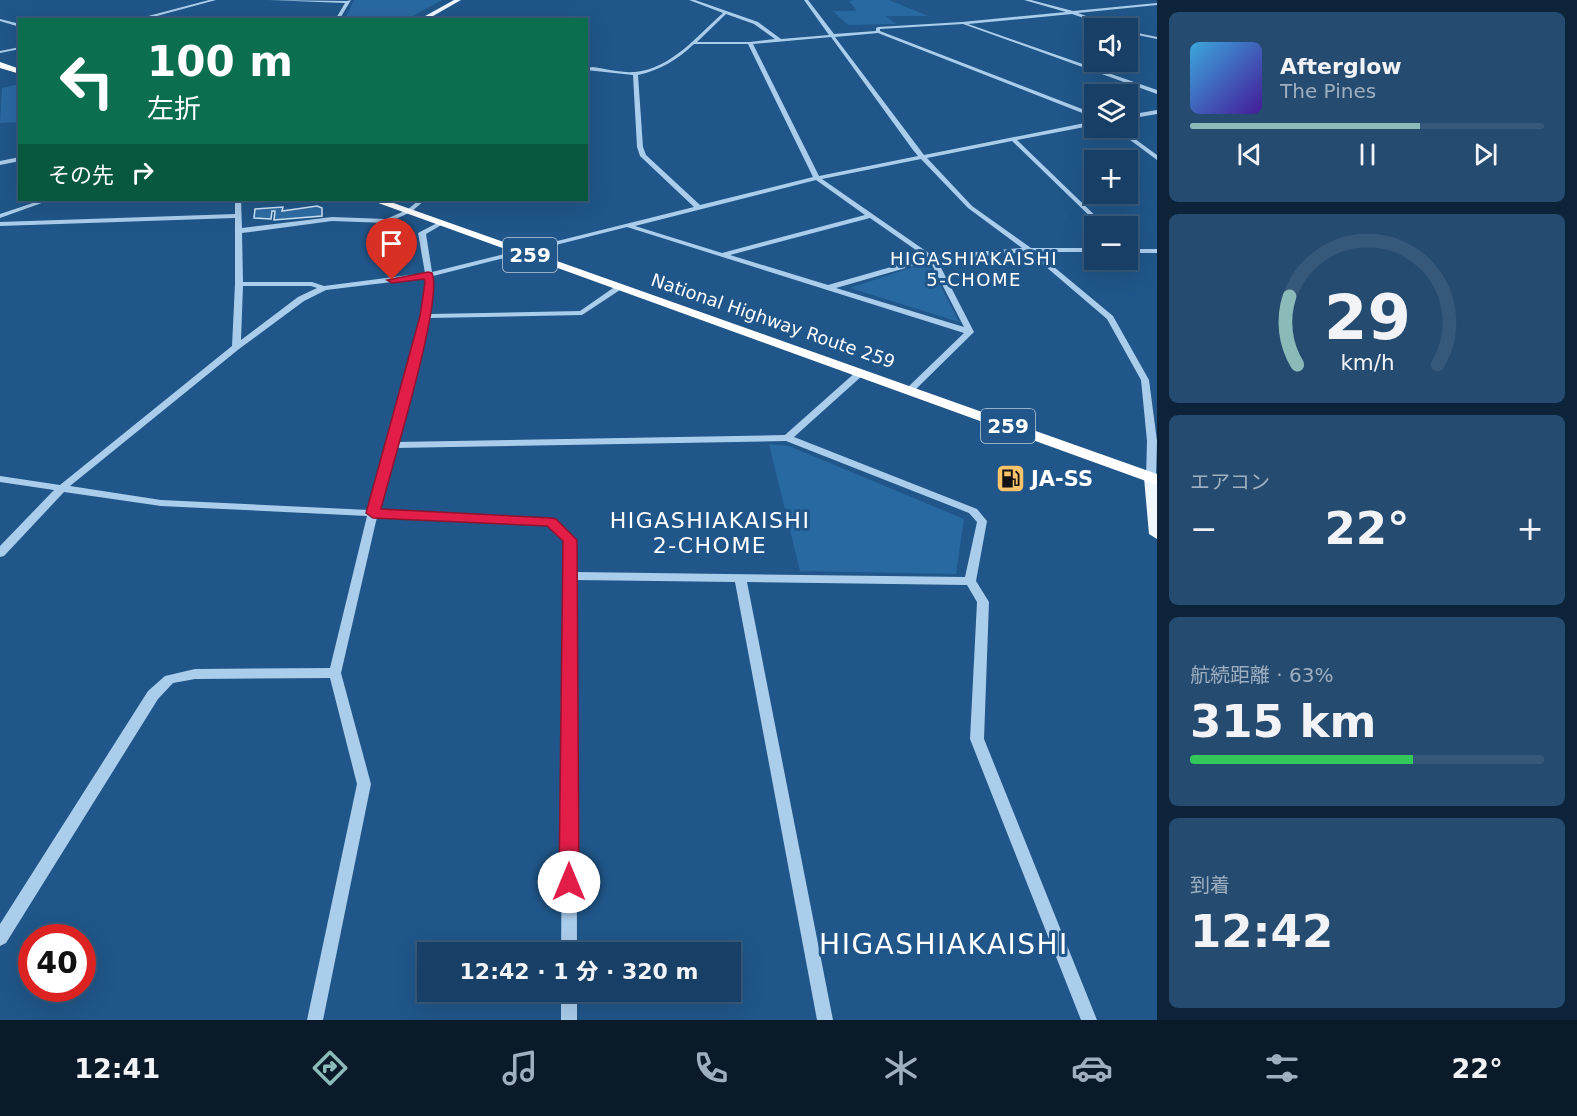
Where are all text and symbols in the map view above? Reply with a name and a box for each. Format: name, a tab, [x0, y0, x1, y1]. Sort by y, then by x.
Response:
map controls	[1084, 18, 1138, 270]
button: sound	[1084, 18, 1138, 72]
text: 100 m	[147, 37, 293, 86]
icon: left	[48, 42, 126, 120]
text: Afterglow	[1280, 54, 1402, 79]
text: The Pines	[1280, 79, 1376, 103]
button: layers	[1084, 84, 1138, 138]
text: 左折	[147, 93, 201, 124]
icon: previous	[1233, 138, 1266, 171]
icon: pause	[1351, 138, 1384, 171]
icon: next	[1469, 138, 1502, 171]
button: +	[1084, 150, 1138, 204]
icon: right	[126, 156, 159, 189]
text: その先	[48, 163, 114, 188]
button: −	[1084, 216, 1138, 270]
pin	[366, 218, 417, 280]
icon: arrive	[375, 227, 408, 260]
road number: 259	[503, 238, 557, 272]
district label: HIGASHIAKAISHI 5-CHOME	[890, 248, 1058, 290]
street label: National Highway Route 259	[648, 269, 898, 372]
text: 29	[1324, 282, 1410, 355]
text: km/h	[1340, 351, 1394, 376]
road number: 259	[981, 409, 1035, 443]
fuel station icon: JA-SS	[994, 463, 1026, 495]
place label: JA-SS	[1029, 467, 1093, 491]
text: エアコン	[1190, 470, 1270, 494]
text: 22°	[1324, 502, 1410, 555]
district label: HIGASHIAKAISHI 2-CHOME	[610, 508, 810, 558]
text: −	[1190, 509, 1218, 548]
text: +	[1516, 509, 1544, 548]
text: 航続距離 · 63%	[1190, 663, 1334, 687]
text: 315 km	[1190, 695, 1376, 748]
position arrow	[537, 850, 601, 914]
text: 到着	[1190, 873, 1230, 897]
text: 12:42	[1190, 905, 1333, 958]
speed limit sign: 40	[18, 924, 96, 1002]
district label: HIGASHIAKAISHI	[819, 928, 1069, 961]
text: 12:42 · 1 分 · 320 m	[460, 959, 698, 984]
icon: directions	[309, 1047, 351, 1089]
icon: music	[499, 1047, 541, 1089]
icon: phone	[690, 1047, 732, 1089]
icon: climate	[880, 1047, 922, 1089]
icon: car	[1071, 1047, 1113, 1089]
icon: filters	[1261, 1047, 1303, 1089]
text: 12:41	[74, 1053, 160, 1084]
text: 22°	[1452, 1053, 1503, 1084]

